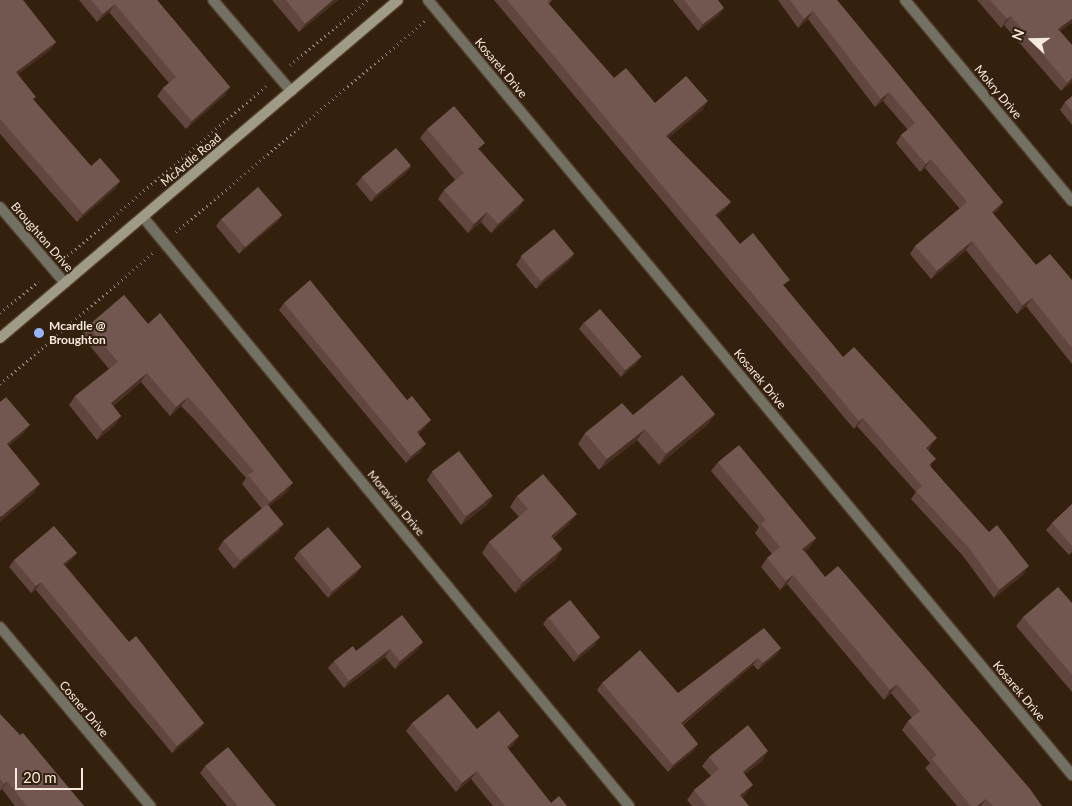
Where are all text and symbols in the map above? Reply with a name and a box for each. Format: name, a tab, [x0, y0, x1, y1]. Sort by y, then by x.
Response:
north arrow	[1007, 15, 1057, 65]
text: N	[1008, 26, 1027, 43]
street label: Kosarek Drive	[472, 35, 530, 101]
street label: Mokry Drive	[971, 62, 1025, 122]
street label: McArdle Road	[158, 131, 224, 189]
street label: Broughton Drive	[8, 199, 76, 275]
place label: Mcardle @ Broughton	[49, 319, 106, 347]
marker: Mcardle @ Broughton	[33, 327, 45, 339]
street label: Kosarek Drive	[731, 346, 789, 412]
street label: Moravian Drive	[364, 467, 428, 539]
street label: Kosarek Drive	[990, 658, 1048, 724]
street label: Cosner Drive	[56, 678, 112, 740]
scale bar	[18, 758, 85, 790]
text: 20 m	[23, 768, 57, 786]

